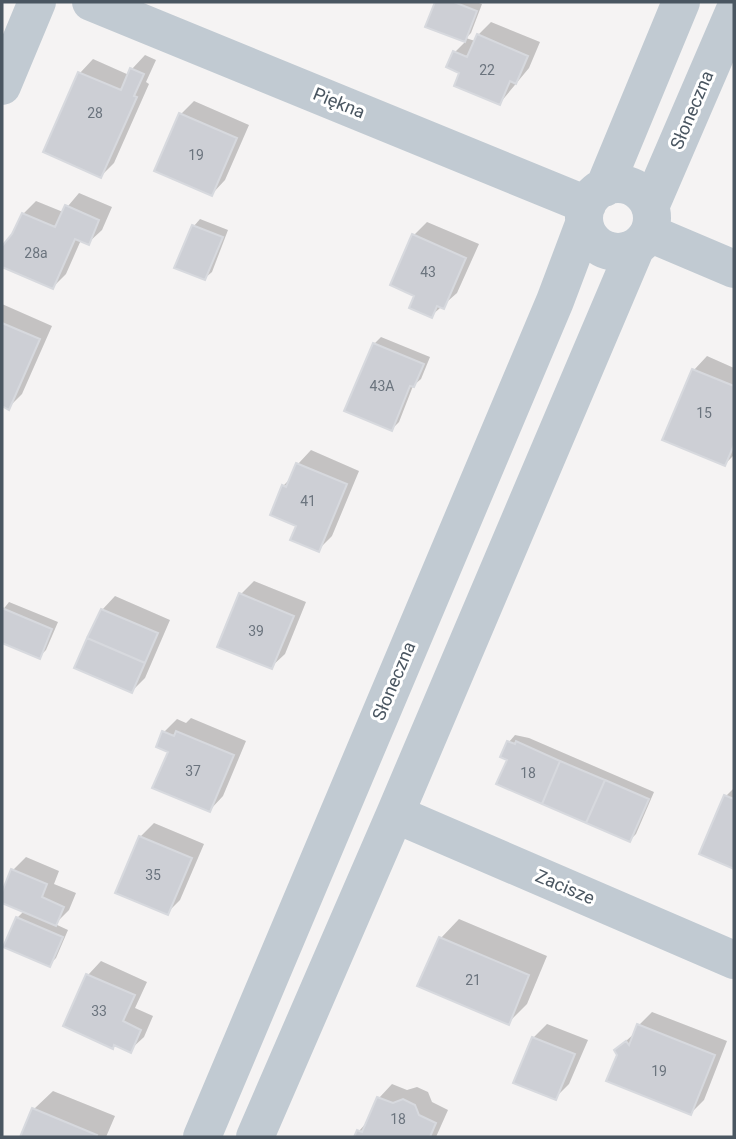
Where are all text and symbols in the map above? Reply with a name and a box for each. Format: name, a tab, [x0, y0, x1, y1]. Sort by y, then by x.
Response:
house number: 22	[479, 62, 495, 78]
street label: Słoneczna	[666, 67, 717, 152]
street label: Piękna	[310, 83, 368, 122]
house number: 28	[87, 105, 103, 121]
house number: 19	[188, 147, 204, 163]
house number: 28a	[24, 245, 48, 261]
house number: 43	[420, 264, 436, 280]
house number: 43A	[370, 378, 394, 394]
house number: 15	[696, 405, 712, 421]
house number: 41	[300, 493, 316, 509]
house number: 39	[248, 623, 264, 639]
street label: Słoneczna	[368, 638, 419, 723]
house number: 37	[185, 763, 201, 779]
house number: 18	[520, 765, 536, 781]
street label: Zacisze	[533, 865, 598, 908]
house number: 35	[145, 867, 161, 883]
house number: 21	[465, 972, 481, 988]
house number: 33	[91, 1003, 107, 1019]
house number: 19	[651, 1063, 667, 1079]
house number: 18	[390, 1111, 406, 1127]

